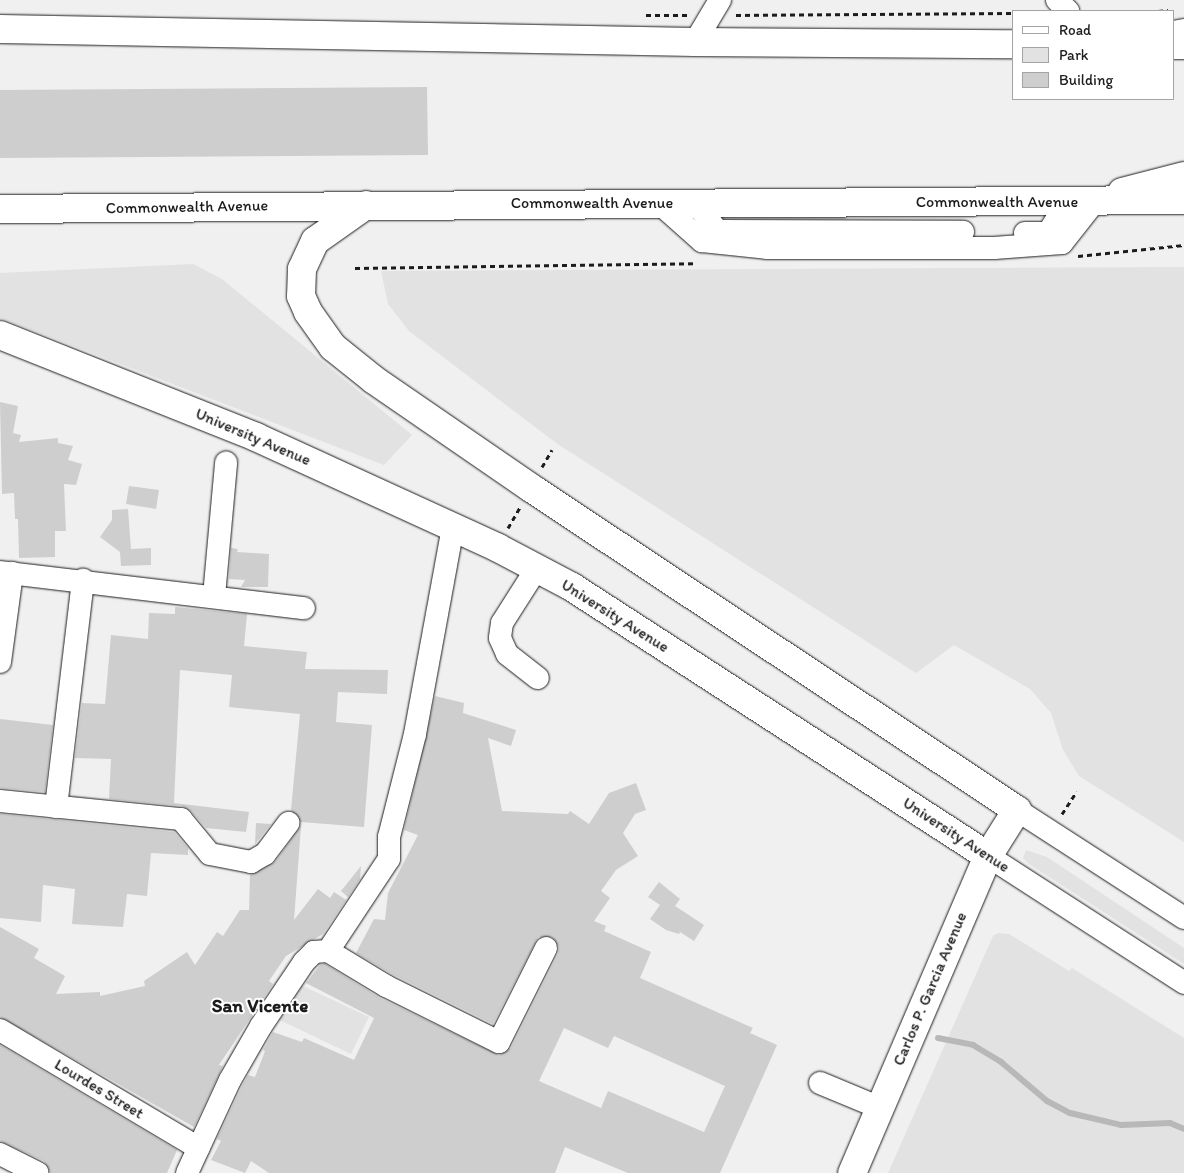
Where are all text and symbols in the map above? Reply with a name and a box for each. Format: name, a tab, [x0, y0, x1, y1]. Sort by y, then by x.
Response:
legend	[1012, 10, 1174, 100]
text: Road	[1059, 21, 1091, 39]
text: Park	[1059, 46, 1089, 64]
text: Building	[1059, 71, 1113, 89]
street label: Commonwealth Avenue	[916, 192, 1078, 212]
street label: Commonwealth Avenue	[511, 193, 673, 213]
street label: Commonwealth Avenue	[106, 196, 268, 218]
street label: University Avenue	[192, 404, 314, 470]
street label: University Avenue	[558, 575, 672, 657]
street label: University Avenue	[899, 793, 1013, 877]
street label: Carlos P. Garcia Avenue	[889, 910, 971, 1068]
district label: San Vicente	[212, 995, 308, 1017]
street label: Lourdes Street	[51, 1055, 147, 1123]

